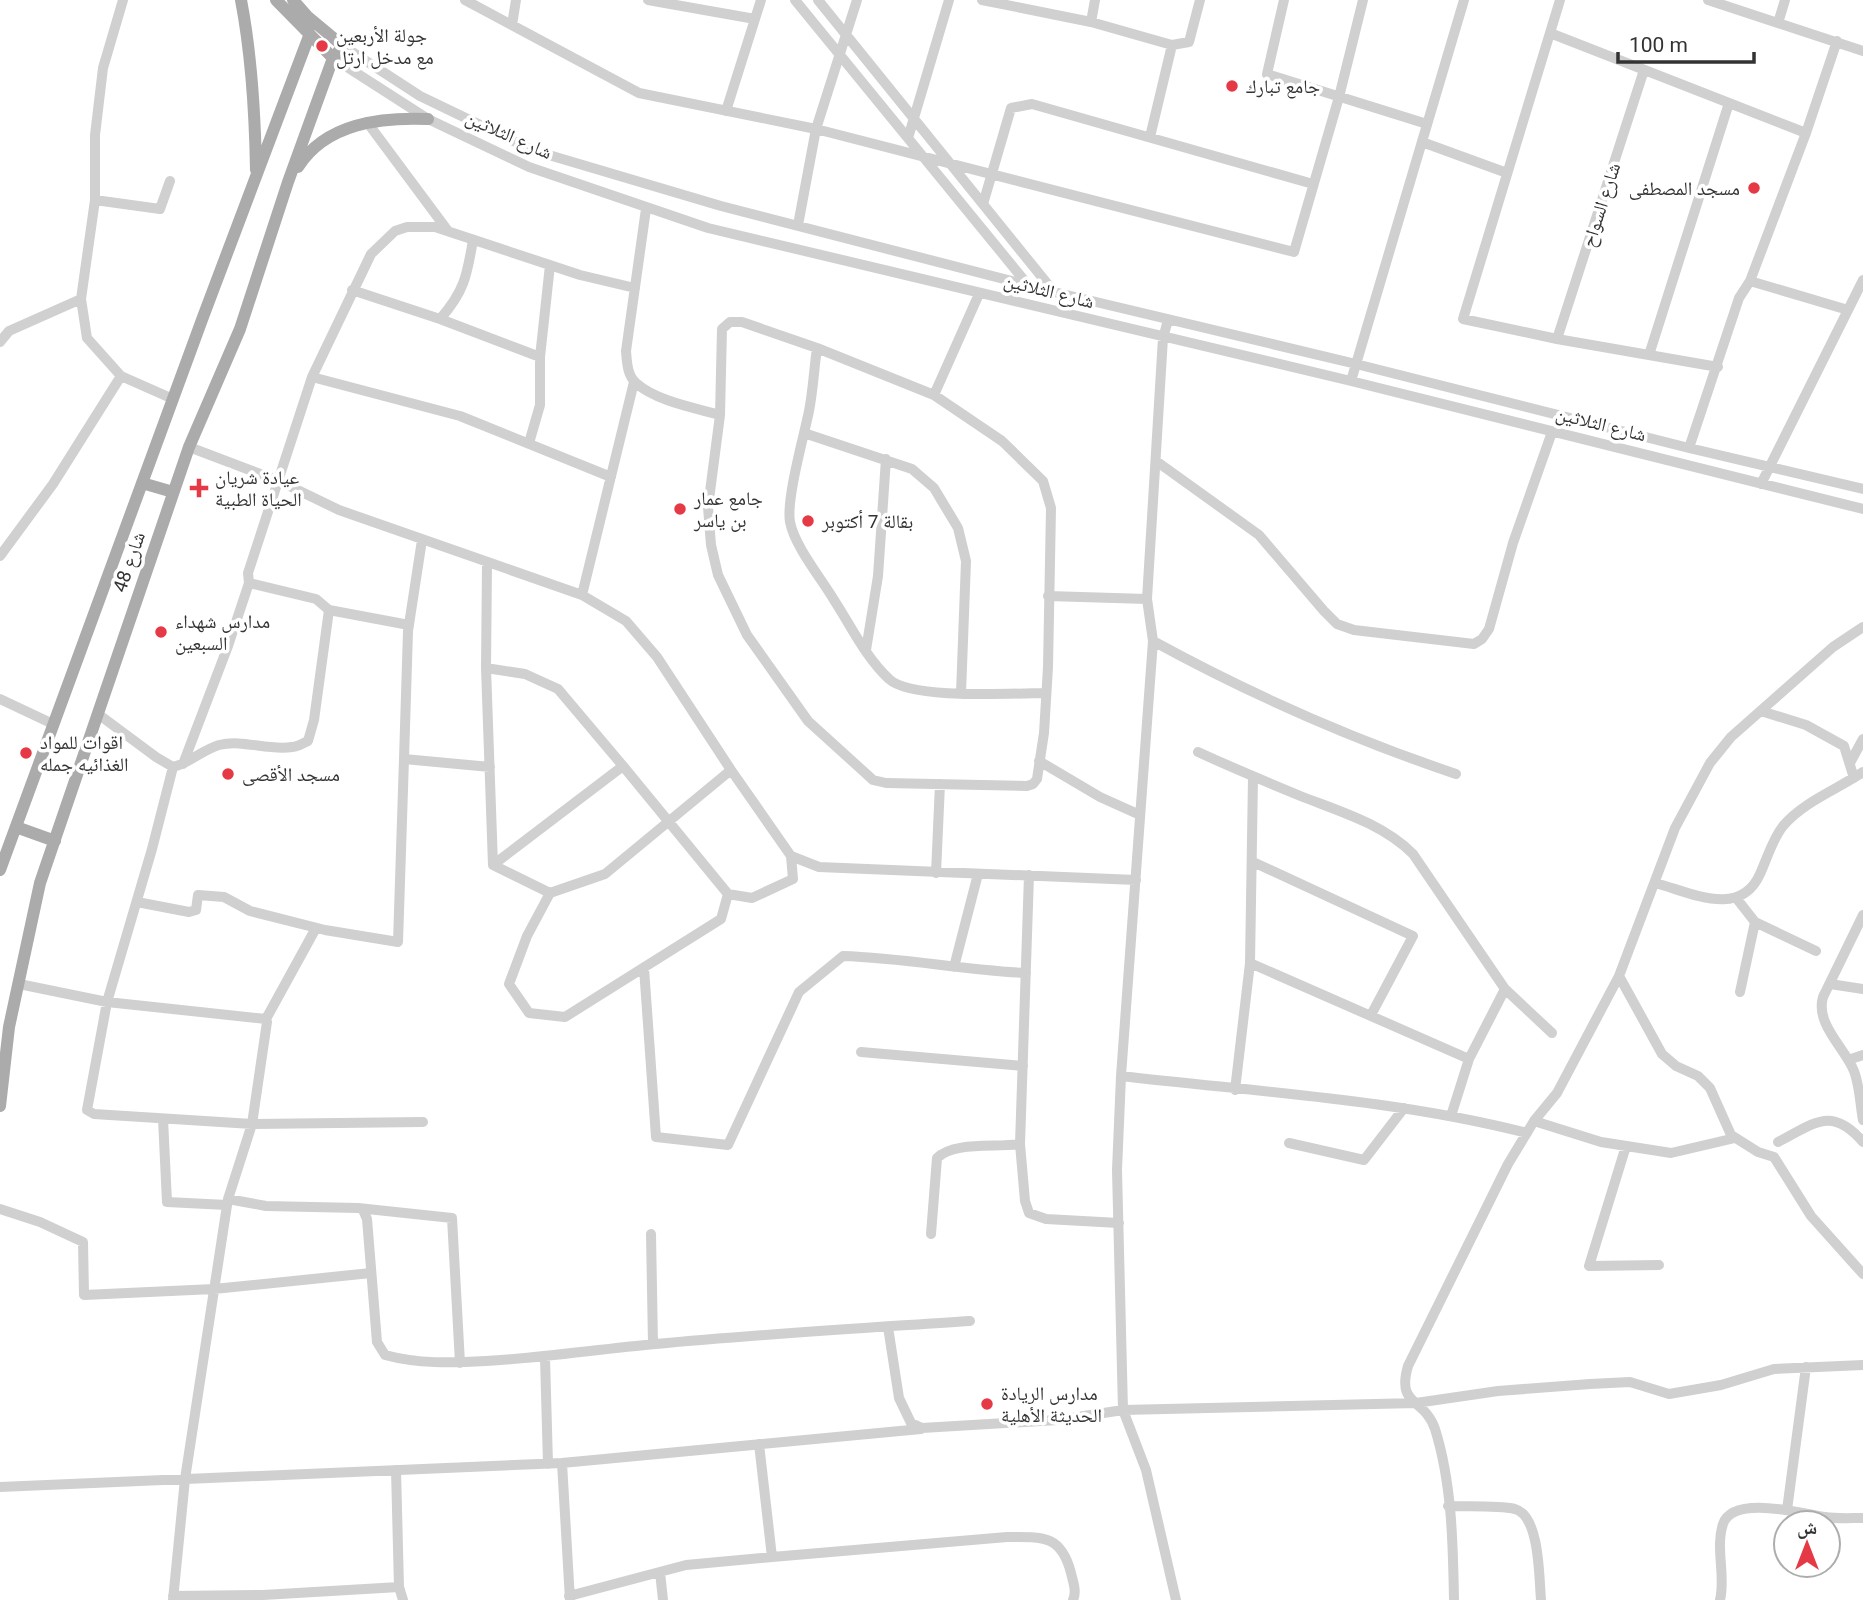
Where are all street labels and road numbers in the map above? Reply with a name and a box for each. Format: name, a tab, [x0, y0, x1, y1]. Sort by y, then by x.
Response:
street label: شارع الثلاثين	[462, 106, 556, 164]
street label: شارع السواح	[1577, 160, 1625, 250]
street label: شارع الثلاثين	[1001, 269, 1097, 313]
street label: شارع الثلاثين	[1553, 402, 1649, 446]
street label: شارع 48	[108, 529, 150, 595]

